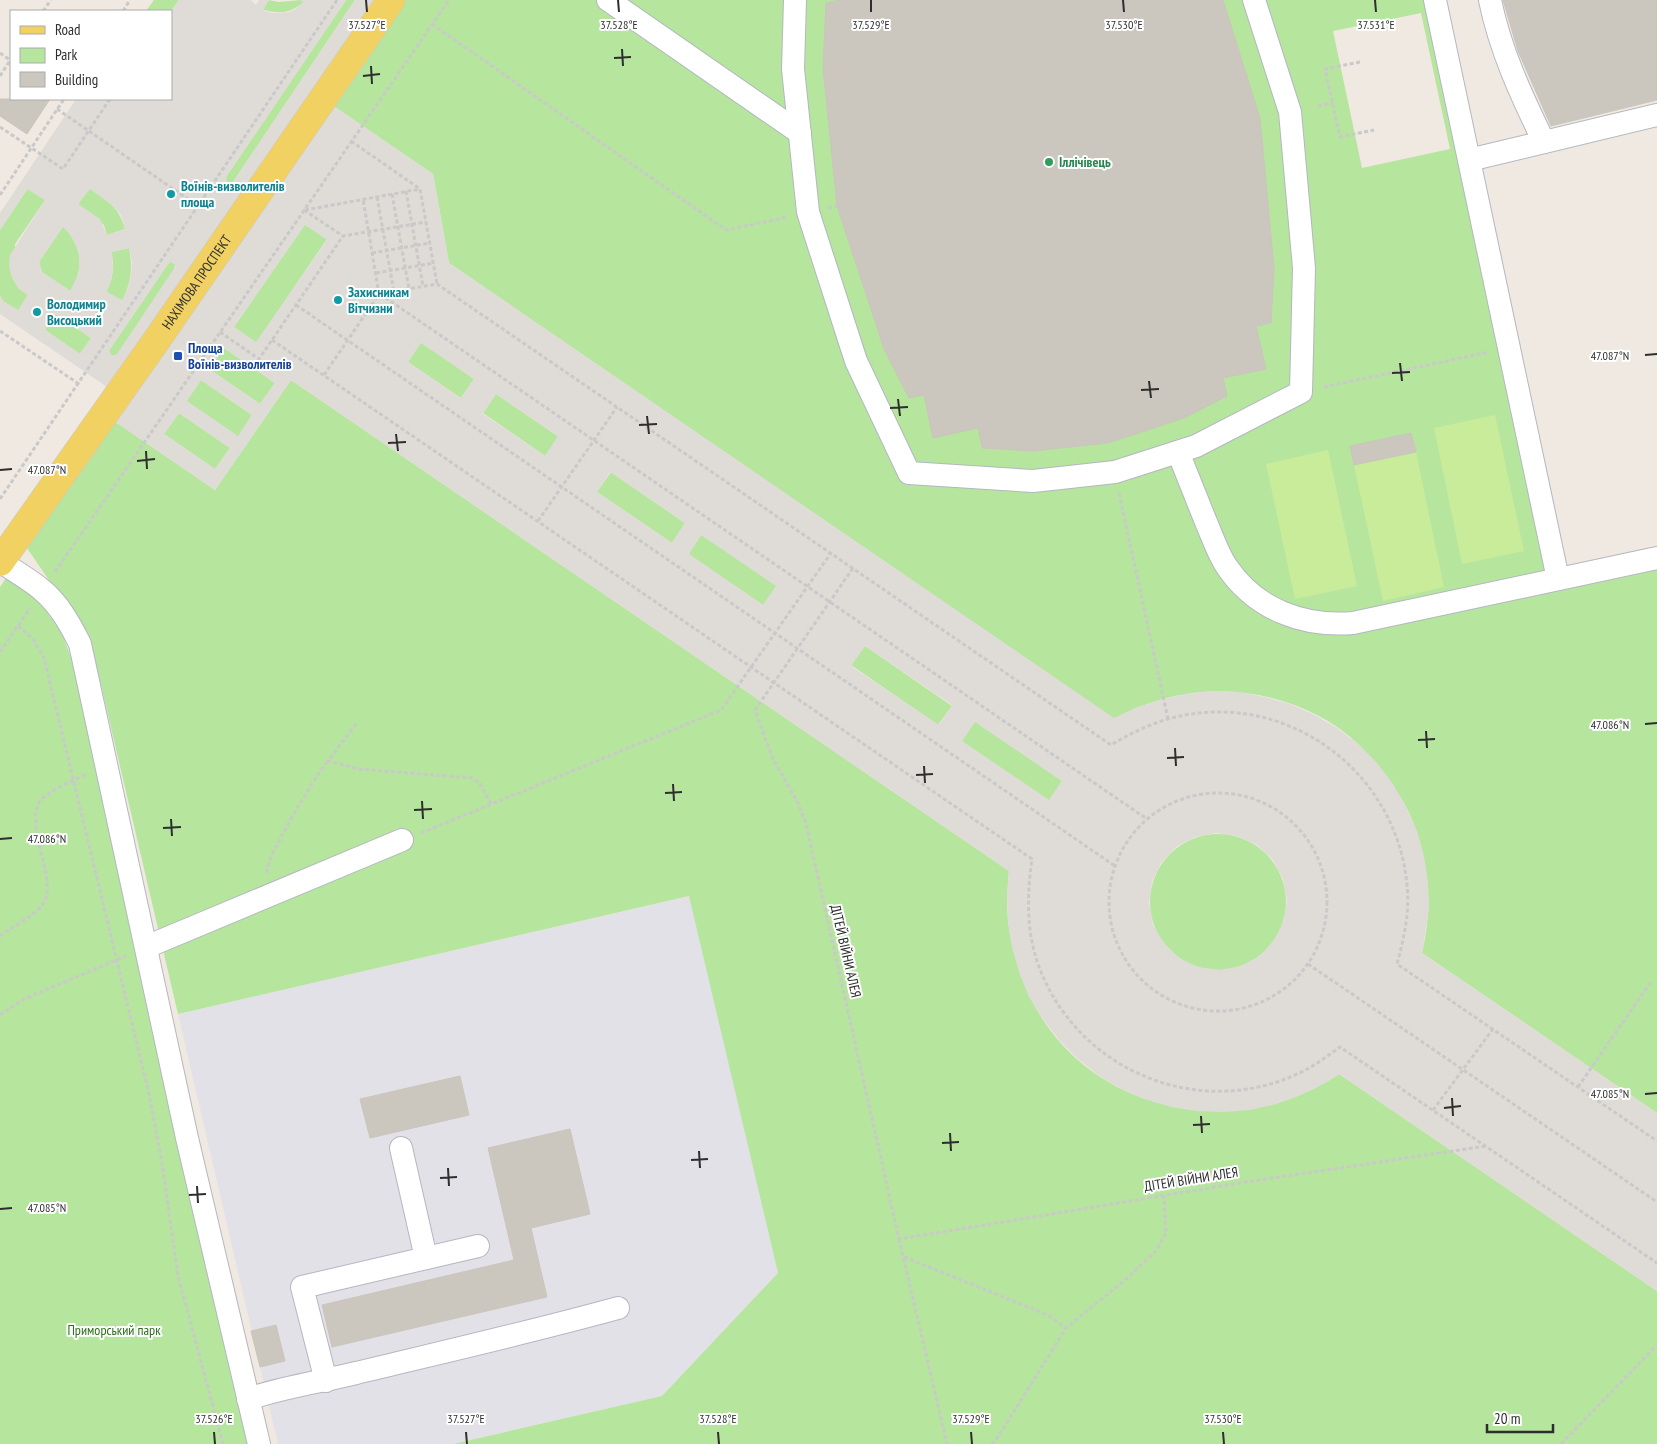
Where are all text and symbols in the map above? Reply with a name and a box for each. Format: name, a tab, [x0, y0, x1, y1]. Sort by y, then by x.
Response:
legend	[10, 10, 172, 100]
text: 37.527°E	[348, 17, 386, 32]
text: 37.528°E	[600, 17, 638, 32]
text: 37.529°E	[852, 17, 890, 32]
text: 37.530°E	[1105, 17, 1143, 32]
text: 37.531°E	[1357, 17, 1395, 32]
text: Road	[55, 20, 81, 39]
text: Park	[55, 45, 77, 64]
text: Building	[55, 70, 98, 89]
place label: Іллічівець	[1059, 153, 1111, 171]
marker: Іллічівець	[1043, 156, 1055, 168]
place label: Воїнів-визволителів площа	[181, 177, 285, 211]
marker: Воїнів-визволителів площа	[165, 188, 177, 200]
street label: НАХІМОВА ПРОСПЕКТ	[158, 231, 236, 333]
place label: Захисникам Вітчизни	[348, 283, 409, 317]
marker: Захисникам Вітчизни	[332, 294, 344, 306]
place label: Володимир Висоцький	[47, 295, 106, 329]
marker: Володимир Висоцький	[31, 306, 43, 318]
place label: Площа Воїнів-визволителів	[188, 339, 292, 373]
text: 47.087°N	[1591, 348, 1629, 363]
marker: Площа Воїнів-визволителів	[172, 350, 184, 362]
text: 47.087°N	[28, 462, 66, 477]
text: 47.086°N	[1591, 717, 1629, 732]
text: 47.086°N	[28, 831, 66, 846]
street label: ДІТЕЙ ВІЙНИ АЛЕЯ	[827, 903, 865, 999]
text: 47.085°N	[1591, 1086, 1629, 1101]
street label: ДІТЕЙ ВІЙНИ АЛЕЯ	[1143, 1163, 1239, 1195]
text: 47.085°N	[28, 1200, 66, 1215]
park label: Приморський парк	[67, 1321, 161, 1339]
scale bar	[1487, 1402, 1553, 1434]
text: 20 m	[1494, 1409, 1520, 1428]
text: 37.526°E	[195, 1411, 233, 1426]
text: 37.527°E	[447, 1411, 485, 1426]
text: 37.528°E	[699, 1411, 737, 1426]
text: 37.529°E	[952, 1411, 990, 1426]
text: 37.530°E	[1204, 1411, 1242, 1426]

